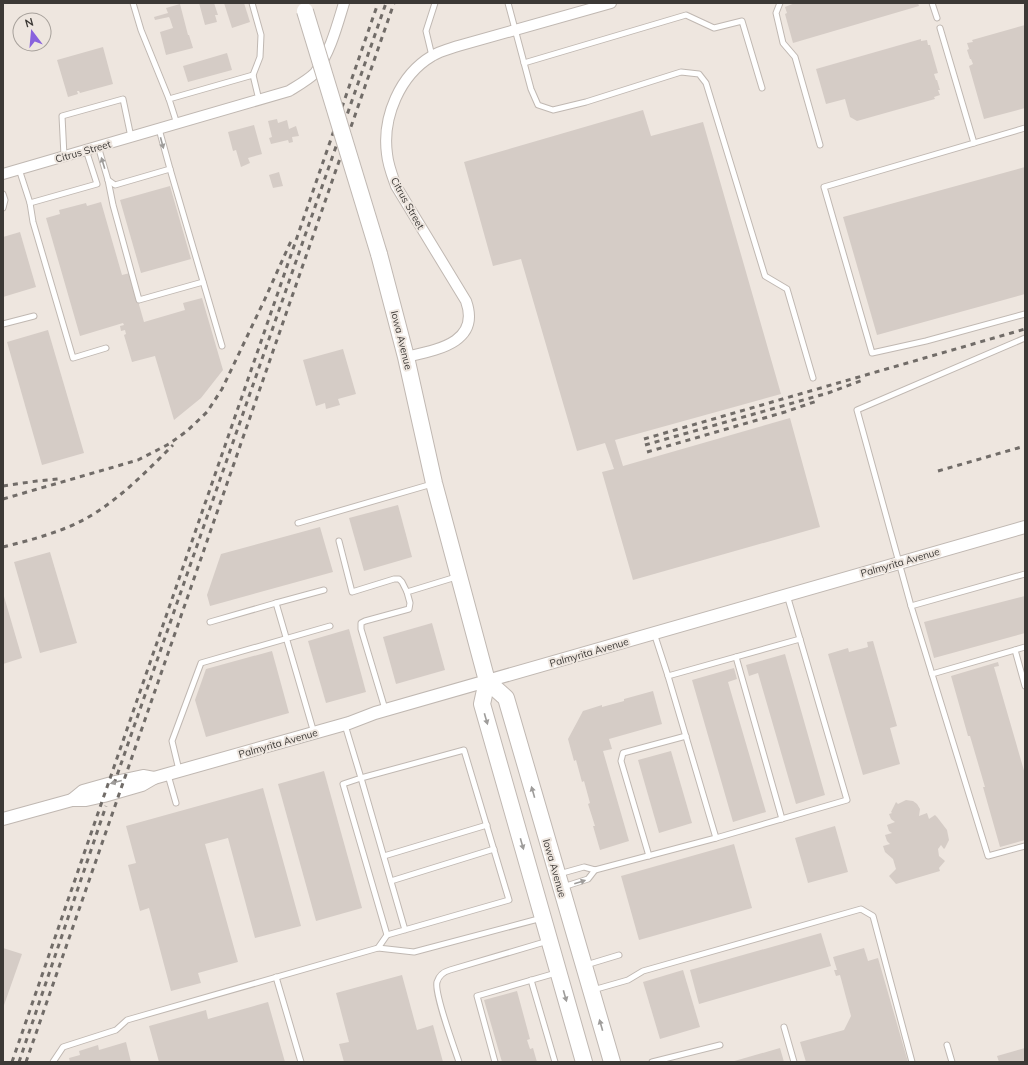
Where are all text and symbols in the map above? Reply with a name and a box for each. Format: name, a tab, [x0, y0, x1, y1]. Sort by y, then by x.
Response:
north arrow	[12, 12, 52, 52]
text: N	[23, 15, 35, 30]
one-way arrow	[160, 136, 166, 149]
street label: Citrus Street	[54, 137, 113, 166]
one-way arrow	[100, 157, 106, 169]
street label: Citrus Street	[388, 175, 427, 232]
street label: Iowa Avenue	[388, 309, 415, 371]
street label: Palmyrita Avenue	[859, 545, 941, 580]
street label: Palmyrita Avenue	[548, 635, 630, 670]
one-way arrow	[483, 713, 489, 725]
street label: Palmyrita Avenue	[237, 726, 319, 761]
one-way arrow	[109, 779, 121, 785]
one-way arrow	[530, 786, 536, 798]
street label: Iowa Avenue	[540, 837, 569, 899]
one-way arrow	[519, 838, 525, 850]
one-way arrow	[574, 879, 586, 885]
one-way arrow	[562, 990, 568, 1002]
one-way arrow	[598, 1018, 604, 1030]

